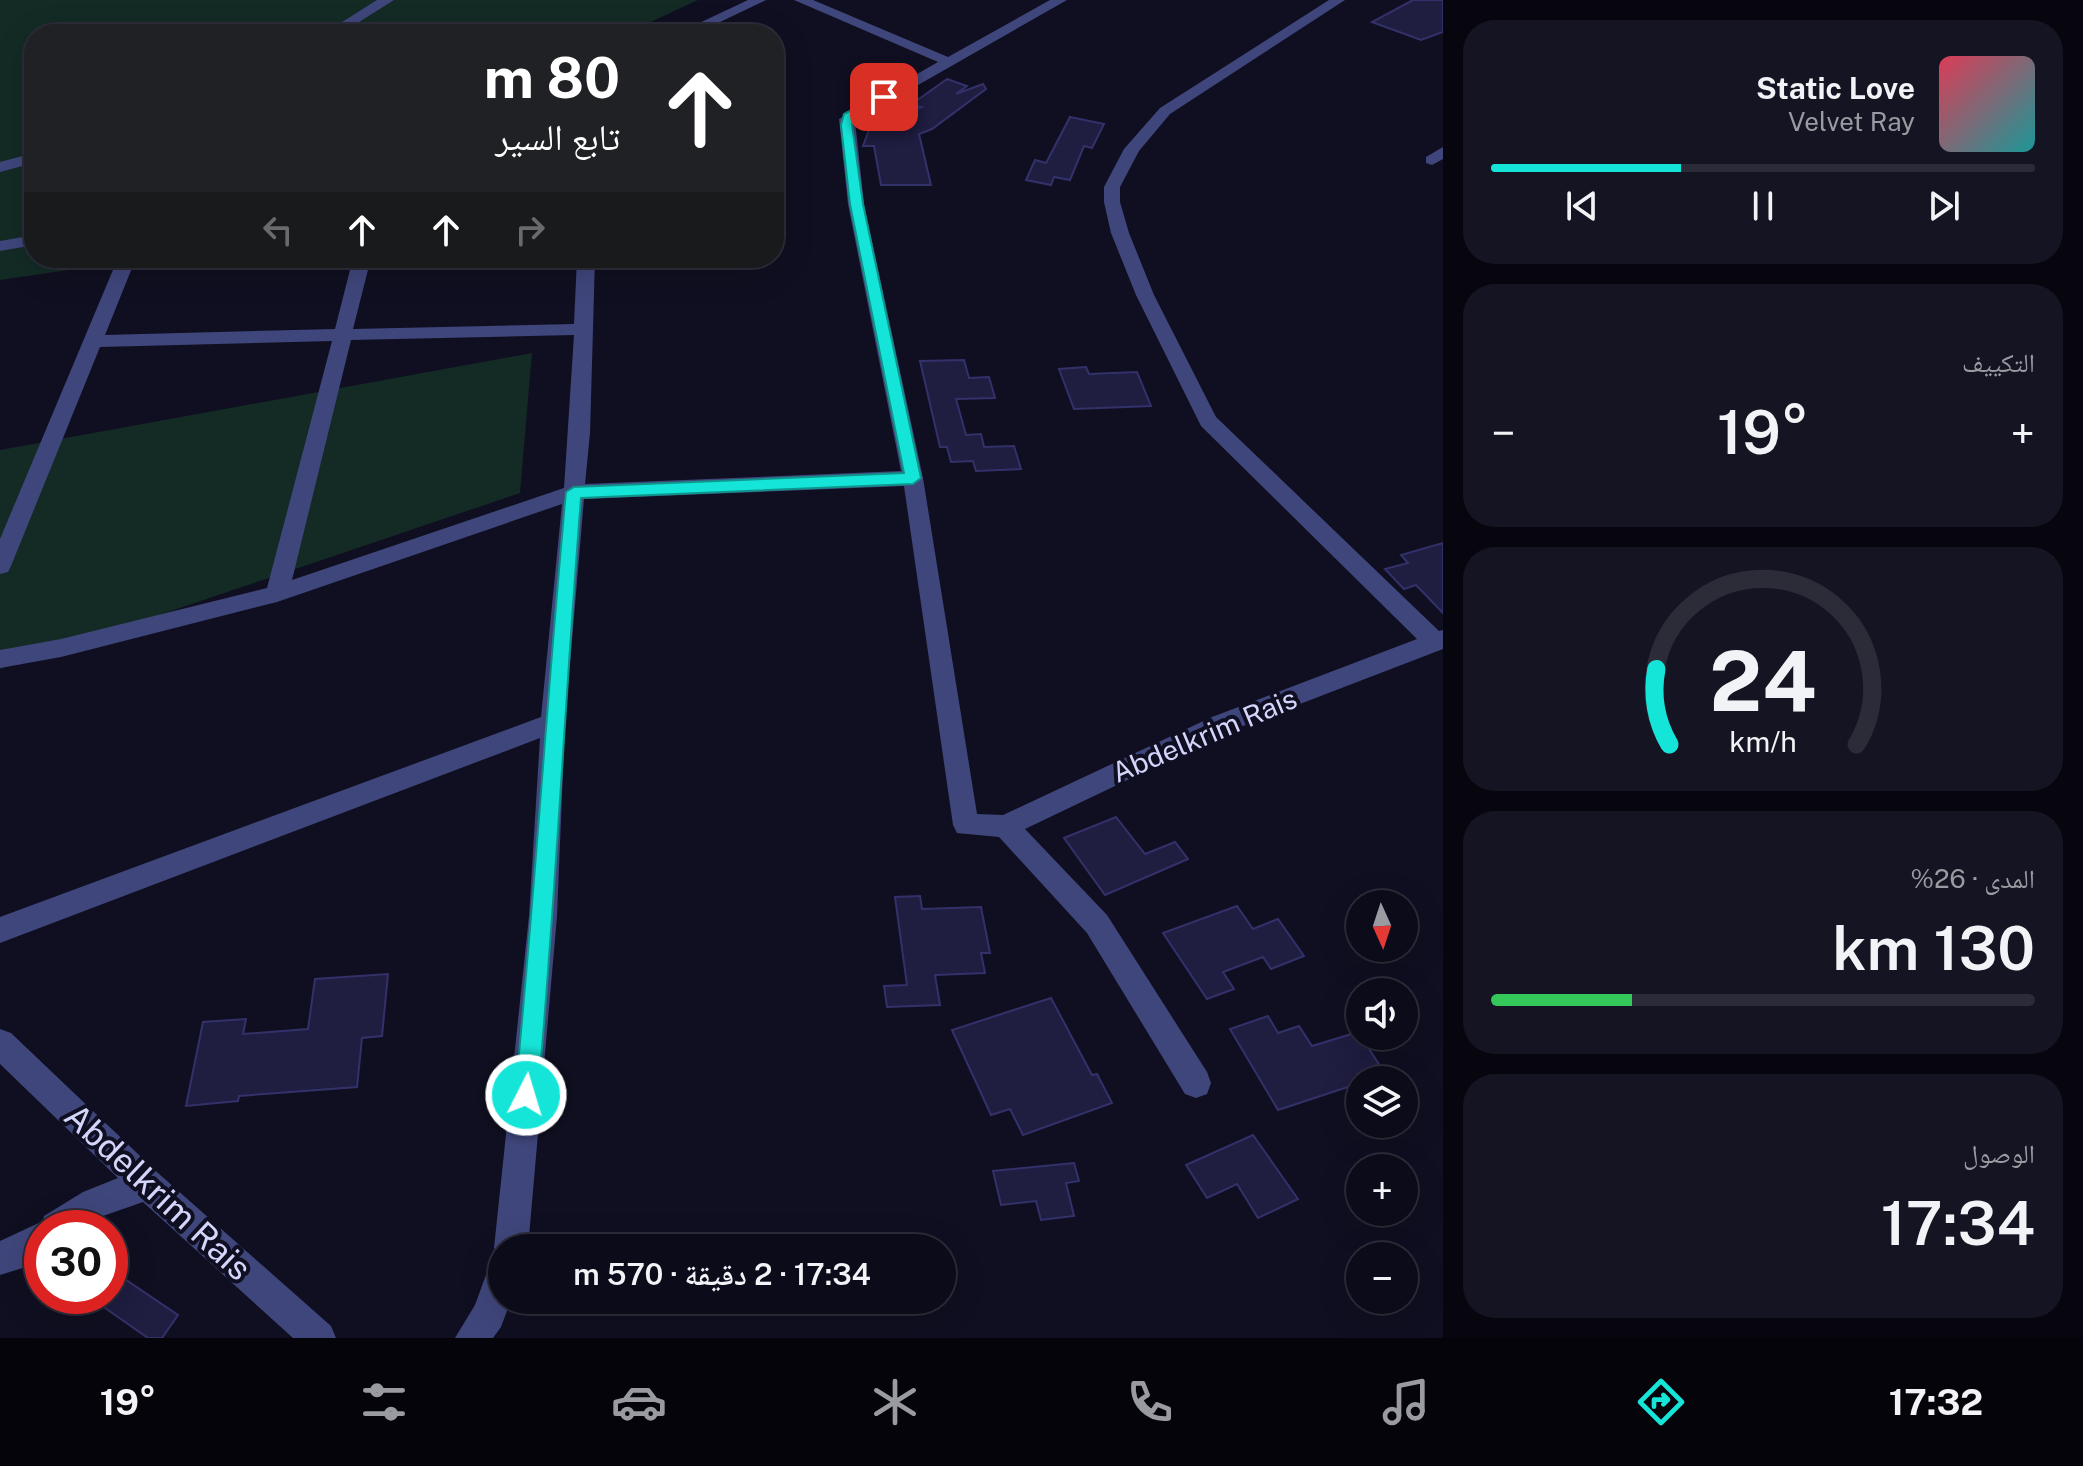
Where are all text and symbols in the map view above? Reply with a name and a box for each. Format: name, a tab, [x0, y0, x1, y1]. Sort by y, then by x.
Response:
text: 80 m	[484, 45, 620, 111]
icon: ahead	[648, 56, 752, 160]
pin	[850, 63, 918, 131]
text: Static Love	[1756, 70, 1915, 106]
icon: arrive	[862, 75, 906, 119]
text: Velvet Ray	[1788, 106, 1915, 137]
text: تابع السير	[495, 116, 620, 158]
icon: previous	[1560, 184, 1604, 228]
icon: pause	[1741, 184, 1785, 228]
icon: next	[1922, 184, 1966, 228]
icon: left	[256, 208, 300, 252]
icon: ahead	[340, 208, 384, 252]
icon: ahead	[424, 208, 468, 252]
icon: right	[508, 208, 552, 252]
text: التكييف	[1962, 347, 2035, 378]
text: 19°	[1717, 397, 1809, 468]
text: −	[1491, 407, 1515, 459]
text: +	[2011, 407, 2035, 459]
text: 24	[1709, 632, 1817, 730]
street label: Abdelkrim Rais	[1107, 681, 1301, 789]
text: km/h	[1729, 725, 1797, 758]
text: المدى · 26%	[1911, 863, 2035, 894]
north arrow	[1346, 890, 1418, 962]
map controls	[1346, 890, 1418, 1314]
text: 130 km	[1832, 913, 2035, 984]
button: sound	[1346, 978, 1418, 1050]
position arrow	[484, 1053, 568, 1137]
button: layers	[1346, 1066, 1418, 1138]
street label: Abdelkrim Rais	[57, 1096, 259, 1288]
text: الوصول	[1963, 1138, 2035, 1169]
button: +	[1346, 1154, 1418, 1226]
text: 17:34	[1881, 1188, 2035, 1259]
speed limit sign: 30	[24, 1210, 128, 1314]
button: −	[1346, 1242, 1418, 1314]
text: 17:34 · 2 دقيقة · 570 m	[573, 1256, 871, 1292]
icon: filters	[356, 1374, 412, 1430]
icon: car	[611, 1374, 667, 1430]
icon: climate	[867, 1374, 923, 1430]
icon: phone	[1122, 1374, 1178, 1430]
icon: music	[1378, 1374, 1434, 1430]
icon: directions	[1633, 1374, 1689, 1430]
text: 19°	[100, 1381, 156, 1423]
text: 17:32	[1889, 1381, 1983, 1423]

